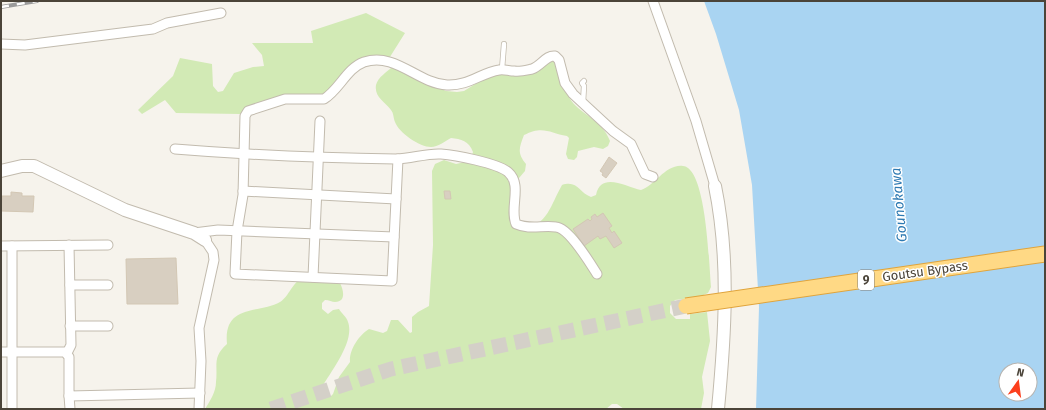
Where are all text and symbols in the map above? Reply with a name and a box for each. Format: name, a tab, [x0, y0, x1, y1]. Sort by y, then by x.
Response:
water label: Gounokawa	[887, 167, 911, 243]
street label: Goutsu Bypass	[881, 258, 969, 284]
road number: 9	[858, 270, 874, 290]
north arrow	[998, 362, 1038, 402]
text: N	[1015, 366, 1025, 380]

